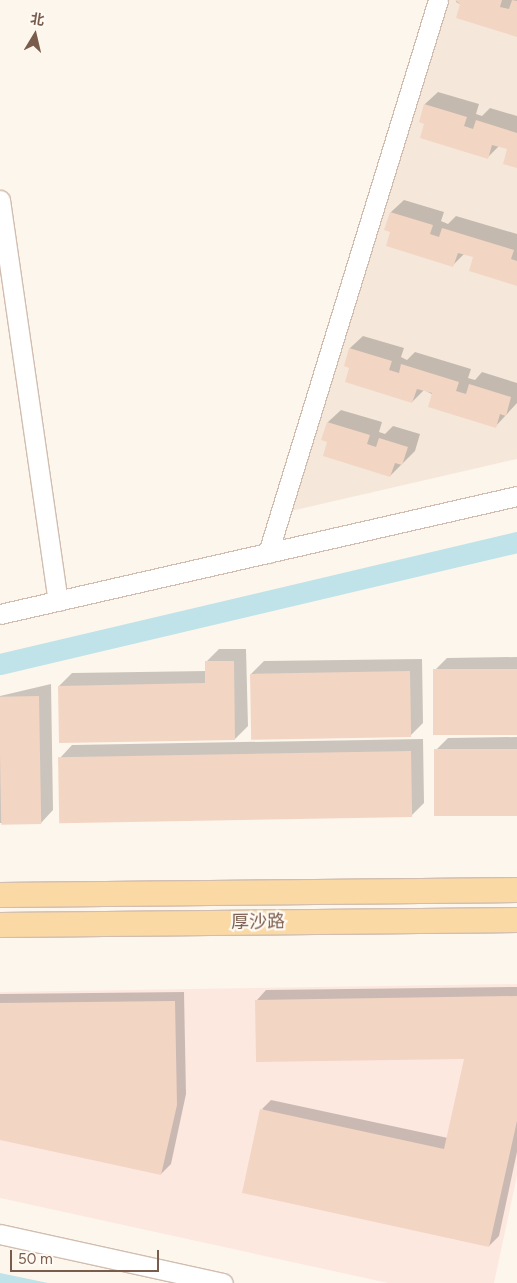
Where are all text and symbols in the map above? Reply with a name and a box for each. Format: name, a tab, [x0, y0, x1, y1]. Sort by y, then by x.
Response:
north arrow	[10, 10, 60, 60]
text: 北	[29, 10, 46, 29]
street label: 厚沙路	[231, 911, 285, 933]
scale bar	[12, 1240, 161, 1272]
text: 50 m	[18, 1250, 53, 1268]

